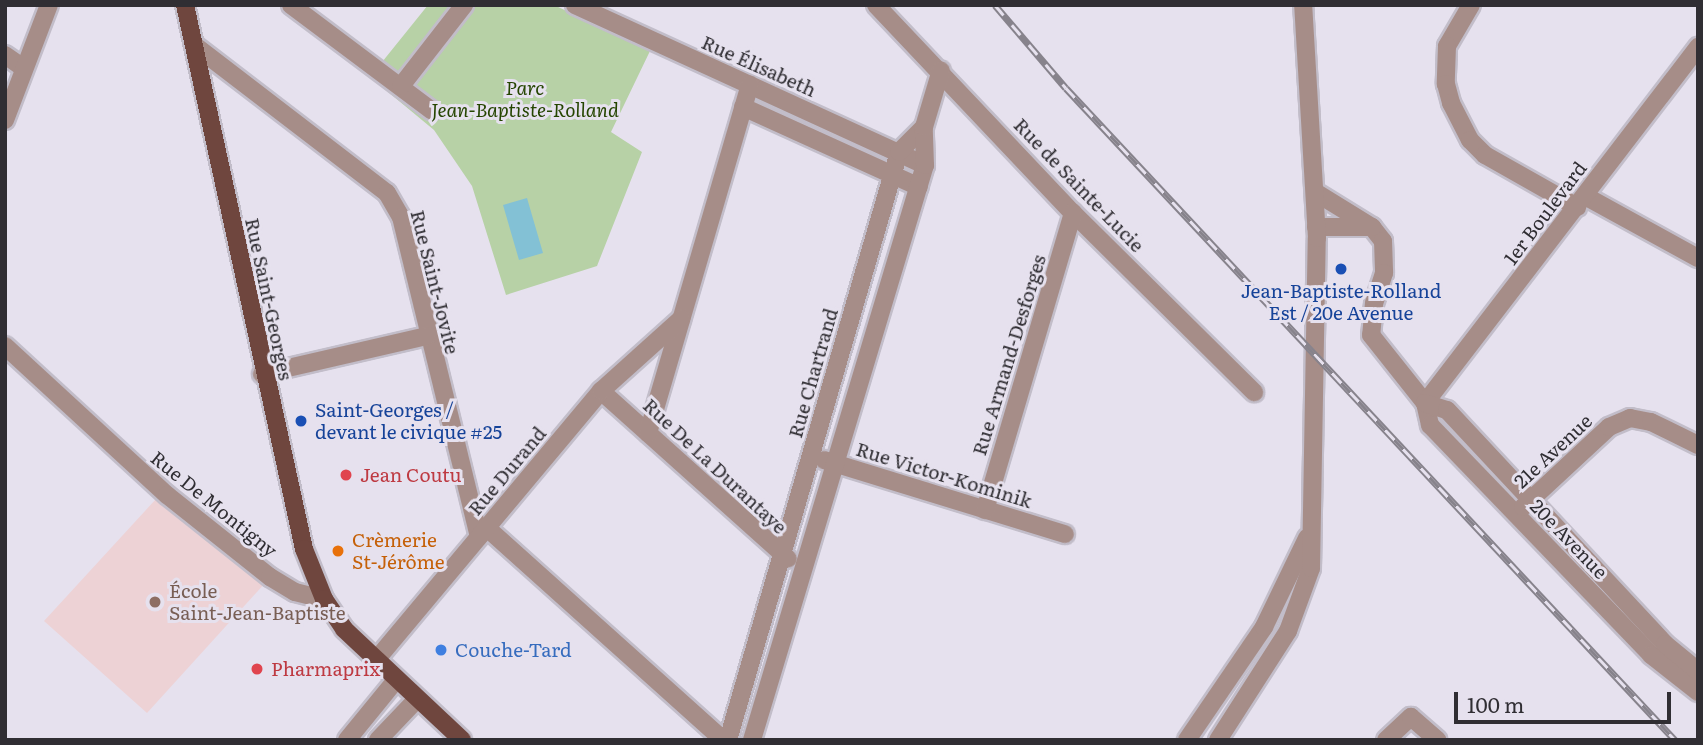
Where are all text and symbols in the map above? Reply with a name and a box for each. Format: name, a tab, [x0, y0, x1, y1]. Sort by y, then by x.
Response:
street label: Rue Élisabeth	[698, 31, 820, 101]
park label: Parc Jean-Baptiste-Rolland	[431, 77, 619, 121]
street label: Rue de Sainte-Lucie	[1009, 113, 1149, 257]
street label: 1er Boulevard	[1499, 157, 1591, 269]
street label: Rue Saint-Jovite	[406, 208, 464, 356]
street label: Rue Saint-Georges	[241, 216, 297, 382]
street label: Rue Armand-Desforges	[968, 252, 1050, 458]
marker: Jean-Baptiste-Rolland Est / 20e Avenue	[1333, 261, 1349, 277]
place label: Jean-Baptiste-Rolland Est / 20e Avenue	[1241, 280, 1441, 324]
street label: Rue Chartrand	[784, 306, 842, 440]
street label: Rue De La Durantaye	[639, 394, 791, 538]
place label: Saint-Georges / devant le civique #25	[315, 399, 502, 443]
street label: 21e Avenue	[1509, 409, 1597, 493]
marker: Saint-Georges / devant le civique #25	[293, 413, 309, 429]
street label: Rue Durand	[463, 422, 551, 520]
street label: Rue Victor-Kominik	[853, 437, 1035, 513]
street label: Rue De Montigny	[146, 446, 282, 562]
place label: Jean Coutu	[360, 464, 461, 486]
marker: Jean Coutu	[338, 467, 354, 483]
street label: 20e Avenue	[1526, 495, 1612, 583]
place label: Crèmerie St-Jérôme	[352, 529, 445, 573]
marker: Crèmerie St-Jérôme	[330, 543, 346, 559]
place label: École Saint-Jean-Baptiste	[169, 580, 346, 624]
marker: École Saint-Jean-Baptiste	[147, 594, 163, 610]
place label: Couche-Tard	[455, 639, 572, 661]
marker: Couche-Tard	[433, 642, 449, 658]
place label: Pharmaprix	[271, 658, 380, 680]
marker: Pharmaprix	[249, 661, 265, 677]
scale bar	[1458, 678, 1675, 722]
text: 100 m	[1467, 688, 1524, 719]

